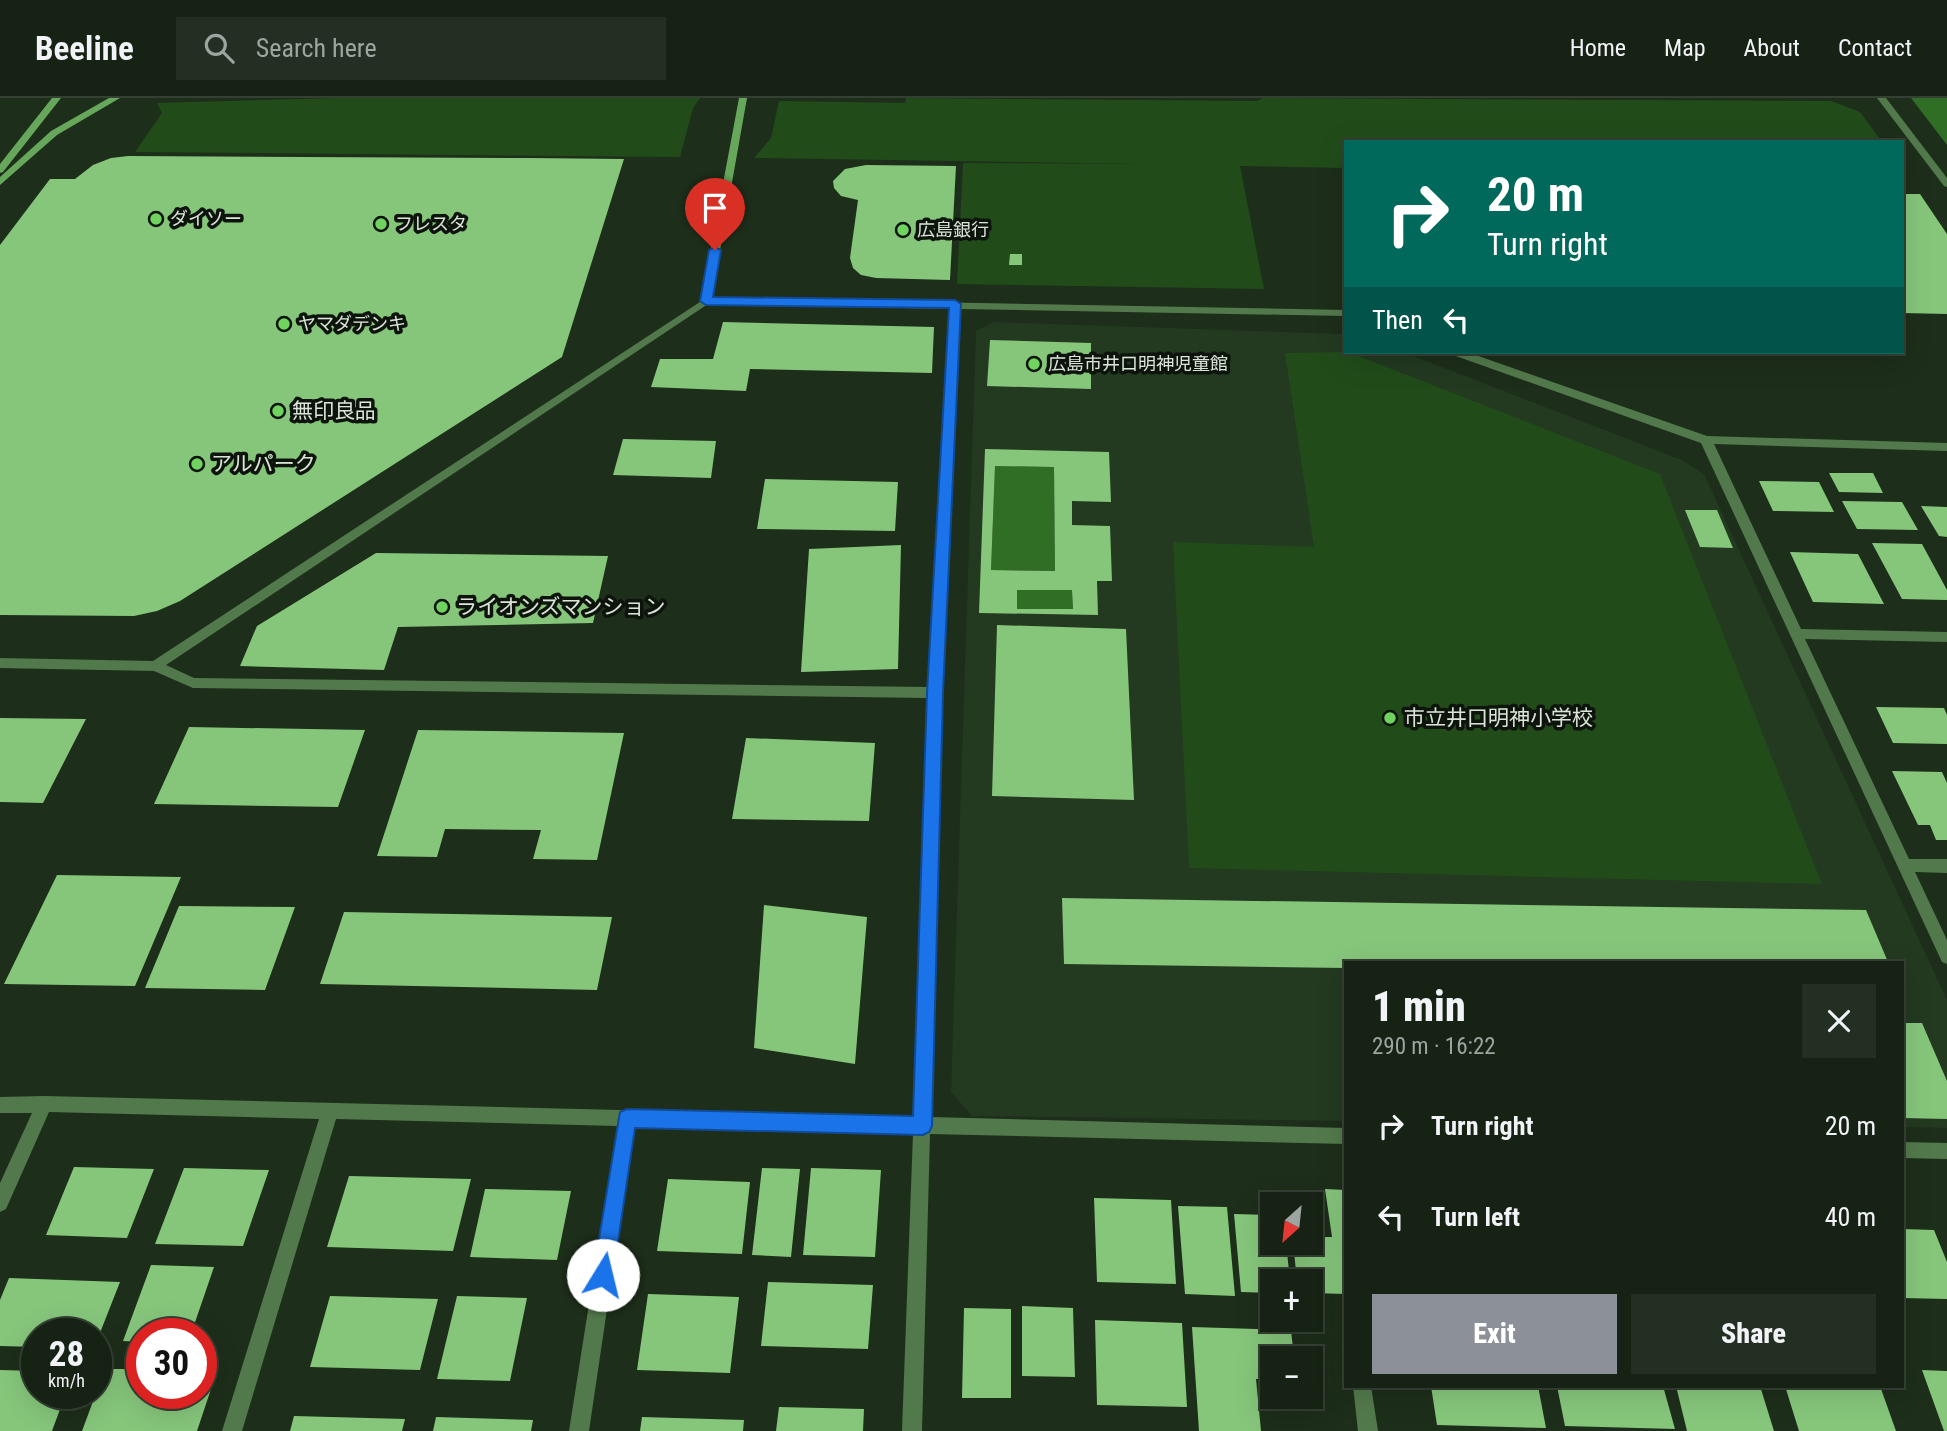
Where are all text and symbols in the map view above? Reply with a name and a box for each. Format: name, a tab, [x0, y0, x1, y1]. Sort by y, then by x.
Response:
search box	[176, 17, 666, 80]
text: Beeline	[35, 29, 134, 68]
icon: search	[200, 29, 238, 67]
text: Search here	[256, 33, 377, 63]
text: Home	[1570, 34, 1626, 62]
text: Map	[1664, 34, 1706, 62]
text: About	[1744, 34, 1800, 62]
text: Contact	[1838, 34, 1912, 62]
text: 20 m	[1487, 166, 1584, 223]
icon: right	[1372, 168, 1463, 259]
pin	[685, 178, 745, 250]
icon: arrive	[696, 189, 734, 227]
place label: ダイソー	[170, 208, 242, 229]
marker: ダイソー	[148, 211, 164, 227]
place label: フレスタ	[395, 213, 467, 234]
marker: フレスタ	[373, 216, 389, 232]
place label: 広島銀行	[917, 219, 989, 240]
marker: 広島銀行	[895, 222, 911, 238]
text: Turn right	[1487, 225, 1608, 263]
icon: left	[1437, 301, 1475, 339]
text: Then	[1372, 305, 1423, 335]
place label: ヤマダデンキ	[298, 313, 406, 334]
marker: ヤマダデンキ	[276, 316, 292, 332]
place label: 広島市井口明神児童館	[1048, 353, 1228, 374]
marker: 広島市井口明神児童館	[1026, 356, 1042, 372]
place label: 無印良品	[292, 399, 376, 423]
marker: 無印良品	[270, 403, 286, 419]
place label: アルパーク	[211, 452, 316, 476]
marker: アルパーク	[189, 456, 205, 472]
place label: ライオンズマンション	[456, 595, 666, 619]
marker: ライオンズマンション	[434, 599, 450, 615]
place label: 市立井口明神小学校	[1404, 706, 1593, 730]
marker: 市立井口明神小学校	[1382, 710, 1398, 726]
text: 1 min	[1372, 982, 1466, 1031]
button: close	[1802, 984, 1876, 1058]
text: 290 m · 16:22	[1372, 1033, 1496, 1060]
icon: right	[1372, 1107, 1410, 1145]
text: Turn right	[1431, 1111, 1533, 1141]
text: 20 m	[1825, 1111, 1876, 1141]
north arrow	[1260, 1192, 1323, 1255]
map controls	[1260, 1192, 1323, 1409]
icon: left	[1372, 1198, 1410, 1236]
text: Turn left	[1431, 1202, 1520, 1232]
text: 40 m	[1825, 1202, 1876, 1232]
position arrow	[566, 1238, 640, 1312]
button: +	[1260, 1269, 1323, 1332]
button: Exit	[1372, 1294, 1617, 1374]
button: Share	[1631, 1294, 1876, 1374]
speed limit sign: 30	[126, 1318, 217, 1409]
text: 28	[49, 1334, 84, 1375]
button: −	[1260, 1346, 1323, 1409]
text: km/h	[48, 1370, 85, 1391]

